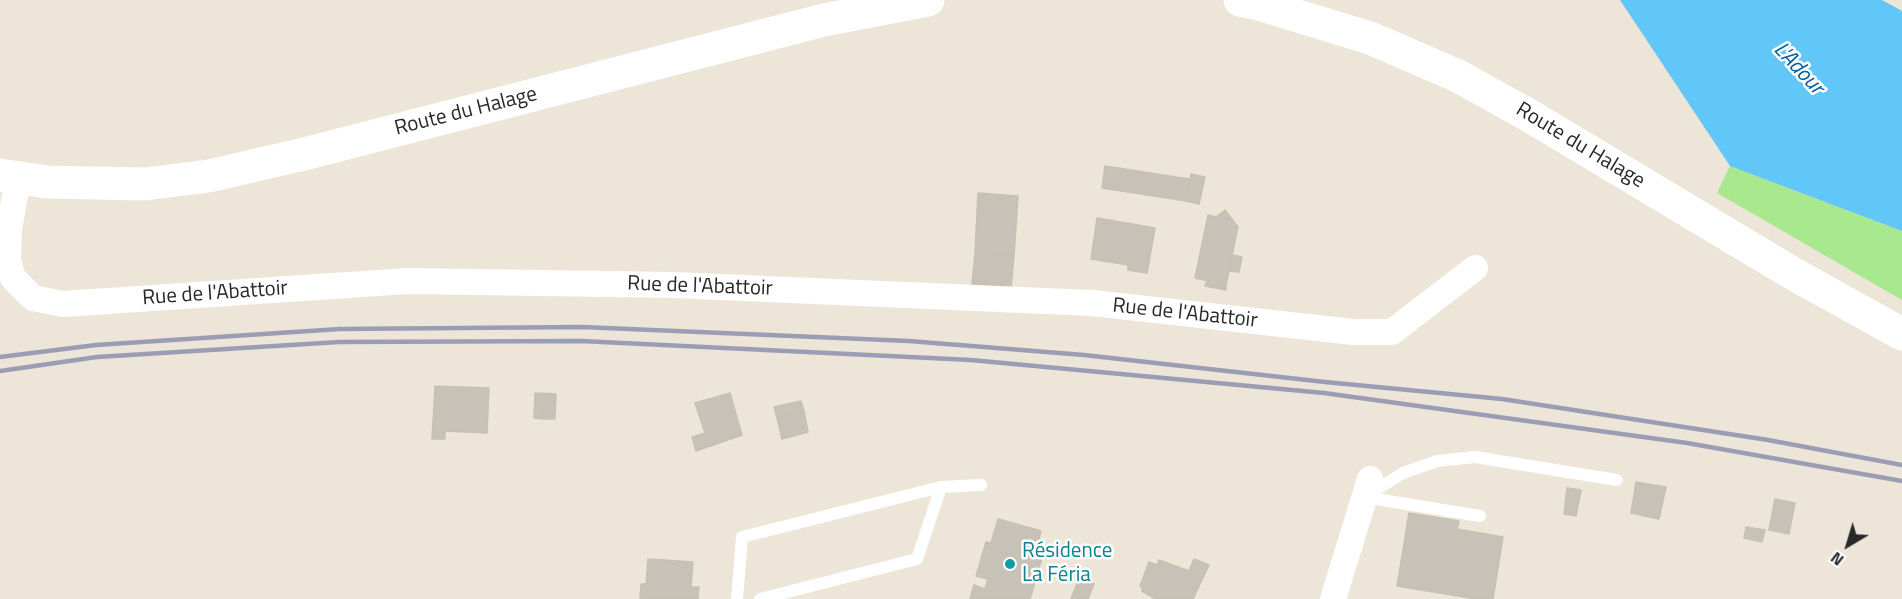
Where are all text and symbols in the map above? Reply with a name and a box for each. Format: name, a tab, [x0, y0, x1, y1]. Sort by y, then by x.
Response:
water label: L'Adour	[1767, 37, 1829, 101]
street label: Route du Halage	[392, 82, 540, 142]
street label: Route du Halage	[1511, 98, 1649, 194]
street label: Rue de l'Abattoir	[627, 272, 773, 302]
street label: Rue de l'Abattoir	[141, 276, 289, 312]
street label: Rue de l'Abattoir	[1111, 294, 1259, 334]
north arrow	[1818, 515, 1878, 575]
place label: Résidence La Féria	[1022, 539, 1112, 589]
text: N	[1825, 546, 1849, 572]
marker: Résidence La Féria	[1003, 557, 1017, 571]

